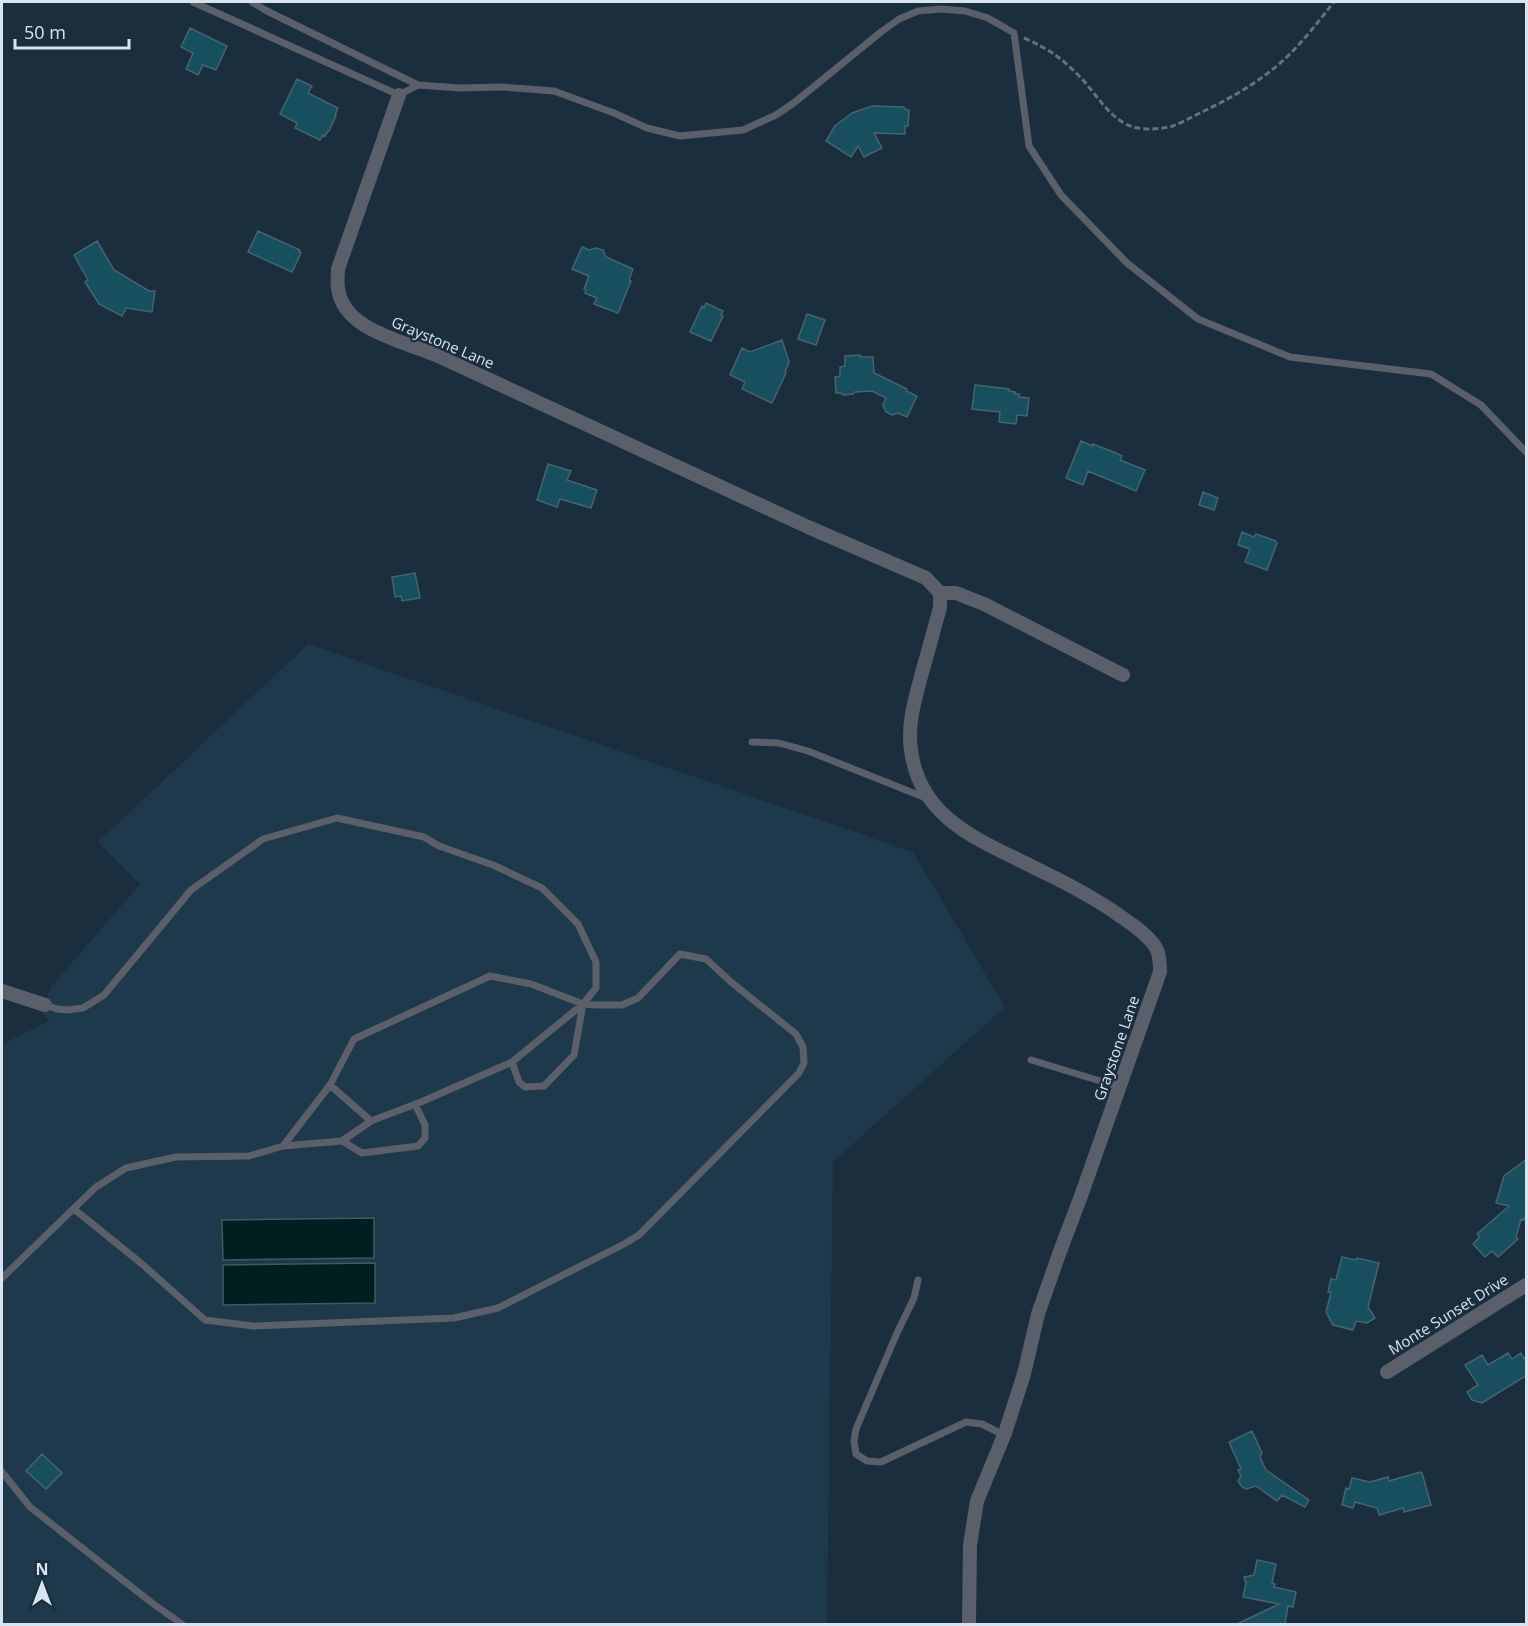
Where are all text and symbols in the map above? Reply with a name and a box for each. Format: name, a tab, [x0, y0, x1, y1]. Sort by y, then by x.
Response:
scale bar	[15, 12, 129, 50]
text: 50 m	[24, 20, 66, 44]
street label: Graystone Lane	[389, 311, 497, 373]
street label: Graystone Lane	[1089, 993, 1143, 1103]
street label: Monte Sunset Drive	[1384, 1269, 1512, 1359]
north arrow	[12, 1554, 72, 1614]
text: N	[35, 1558, 49, 1580]

